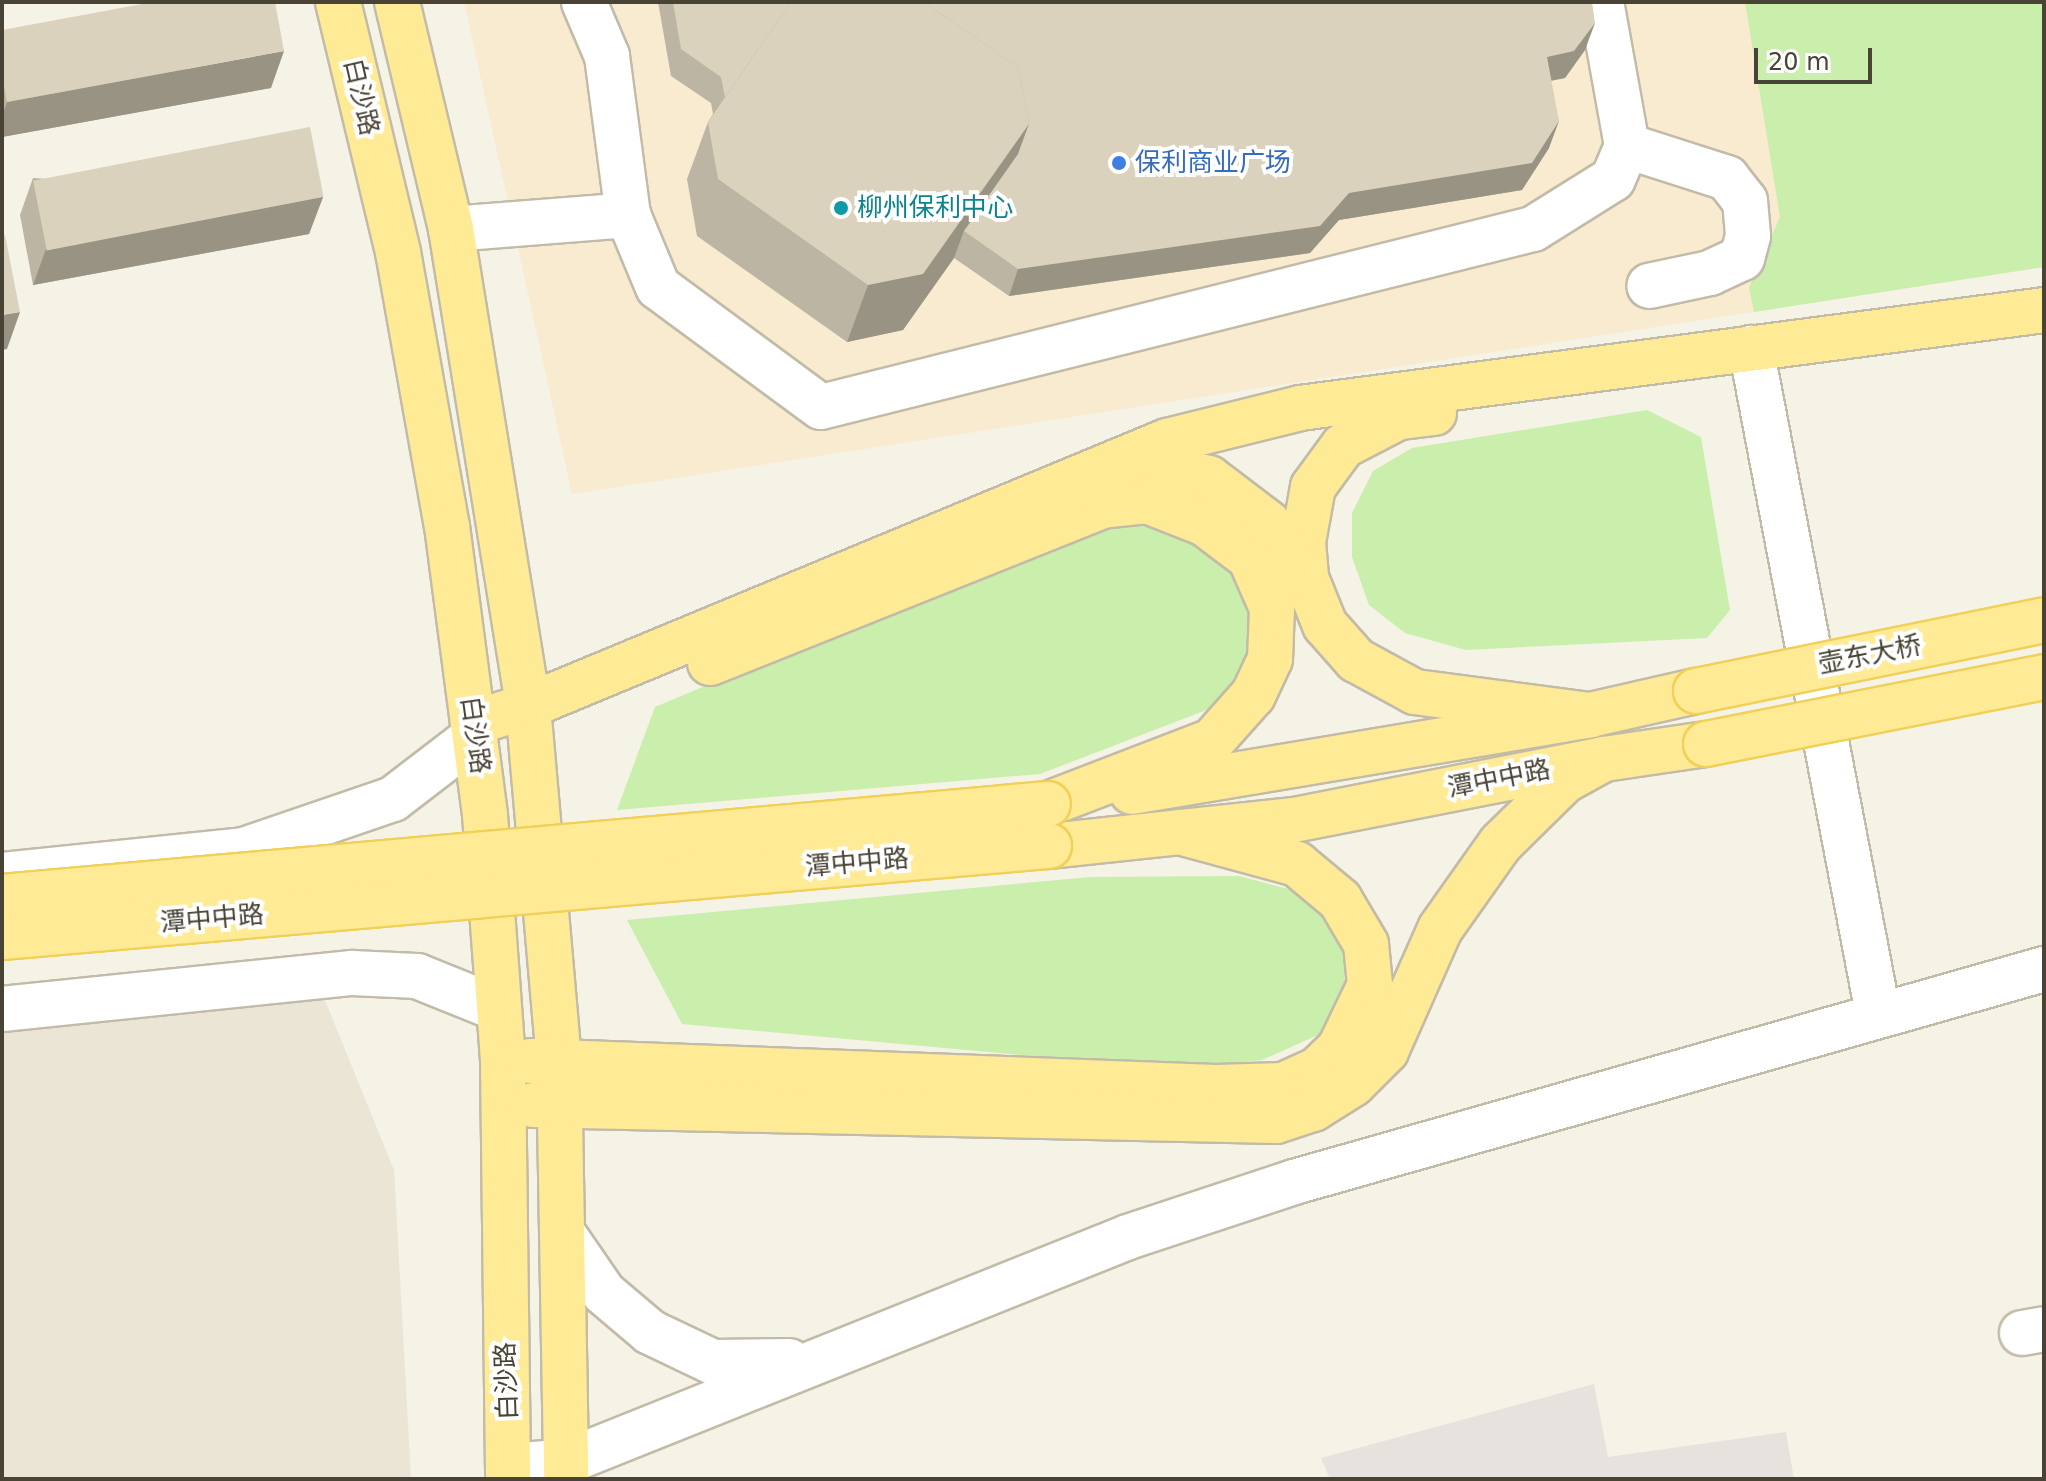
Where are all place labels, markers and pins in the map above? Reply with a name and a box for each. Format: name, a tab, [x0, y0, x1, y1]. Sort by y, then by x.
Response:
place label: 保利商业广场	[1135, 147, 1291, 179]
marker: 保利商业广场	[1110, 154, 1128, 172]
place label: 柳州保利中心	[857, 192, 1013, 224]
marker: 柳州保利中心	[832, 199, 850, 217]

